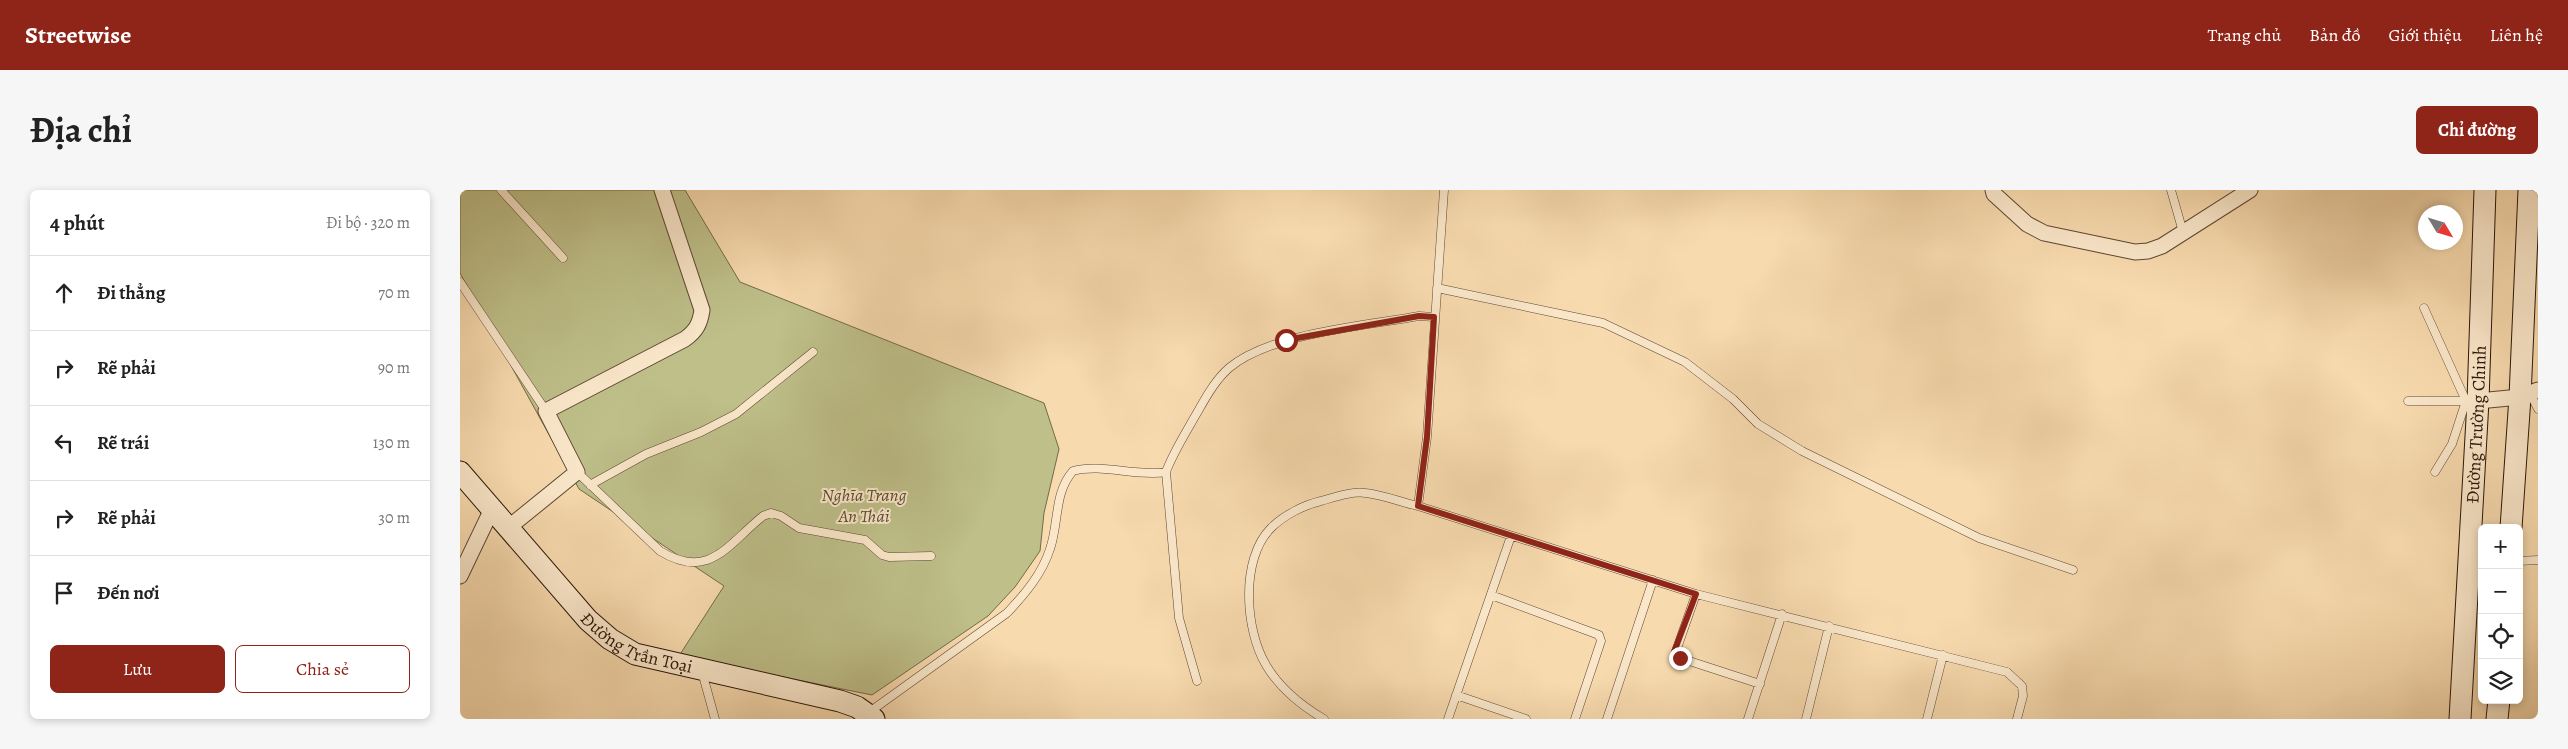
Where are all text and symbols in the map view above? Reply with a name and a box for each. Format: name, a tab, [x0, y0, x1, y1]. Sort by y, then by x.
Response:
text: Streetwise	[25, 19, 131, 51]
text: Trang chủ	[2207, 23, 2281, 47]
text: Bản đồ	[2309, 23, 2361, 47]
text: Giới thiệu	[2389, 23, 2462, 47]
text: Liên hệ	[2490, 23, 2543, 47]
text: Địa chỉ	[30, 106, 132, 154]
button: Chỉ đường	[2416, 106, 2538, 154]
north arrow	[2418, 205, 2463, 250]
text: 4 phút	[50, 209, 105, 237]
text: Đi bộ · 320 m	[326, 212, 410, 234]
icon: ahead	[50, 279, 78, 307]
text: Đi thẳng	[97, 280, 165, 306]
text: 70 m	[378, 282, 410, 304]
route start	[1275, 329, 1298, 352]
street label: Đường Trường Chinh	[2460, 345, 2492, 504]
icon: right	[50, 354, 78, 382]
text: Rẽ phải	[97, 355, 156, 381]
text: 90 m	[378, 357, 410, 379]
icon: left	[50, 429, 78, 457]
text: Rẽ trái	[97, 430, 149, 456]
text: 130 m	[373, 432, 410, 454]
park label: Nghĩa Trang An Thái	[821, 483, 907, 528]
icon: right	[50, 504, 78, 532]
text: Rẽ phải	[97, 505, 156, 531]
text: 30 m	[378, 507, 410, 529]
map controls	[2478, 524, 2523, 704]
button: +	[2478, 524, 2523, 569]
button: −	[2478, 569, 2523, 614]
icon: arrive	[50, 579, 78, 607]
text: Đến nơi	[97, 580, 159, 606]
street label: Đường Trần Toại	[575, 607, 695, 679]
button: locate	[2478, 614, 2523, 659]
button: Lưu	[50, 645, 225, 693]
button: Chia sẻ	[235, 645, 410, 693]
route end	[1669, 647, 1692, 670]
button: layers	[2478, 659, 2523, 704]

